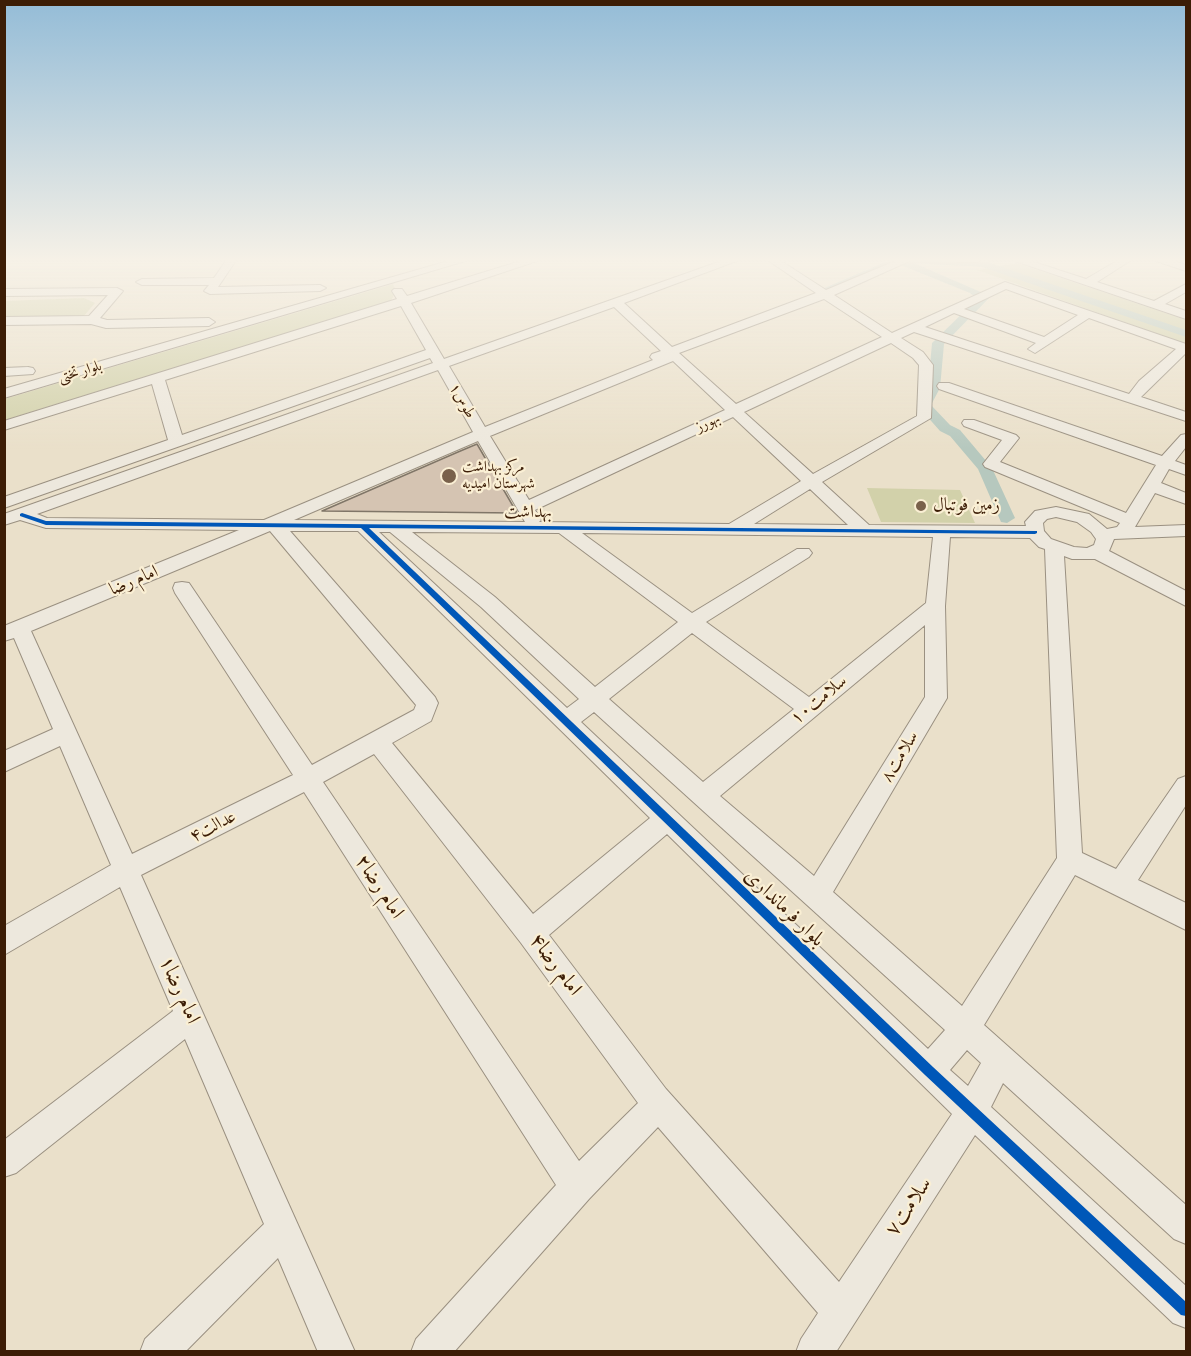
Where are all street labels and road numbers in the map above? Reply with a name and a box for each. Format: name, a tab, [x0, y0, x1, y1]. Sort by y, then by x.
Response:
street label: بلوار تختی	[56, 357, 104, 387]
street label: طوس۱	[445, 380, 479, 422]
street label: بهورز	[693, 410, 723, 436]
street label: بهداشت	[504, 502, 552, 524]
street label: امام رضا	[106, 561, 162, 601]
street label: سلامت۱۰	[786, 671, 852, 729]
street label: سلامت۸	[876, 727, 924, 787]
street label: عدالت۴	[186, 806, 240, 848]
street label: امام رضا۲	[349, 850, 409, 924]
street label: بلوار فرمانداری	[738, 863, 830, 953]
street label: امام رضا۴	[523, 929, 587, 1001]
street label: امام رضا۱	[153, 952, 205, 1028]
street label: سلامت۷	[880, 1173, 938, 1241]

